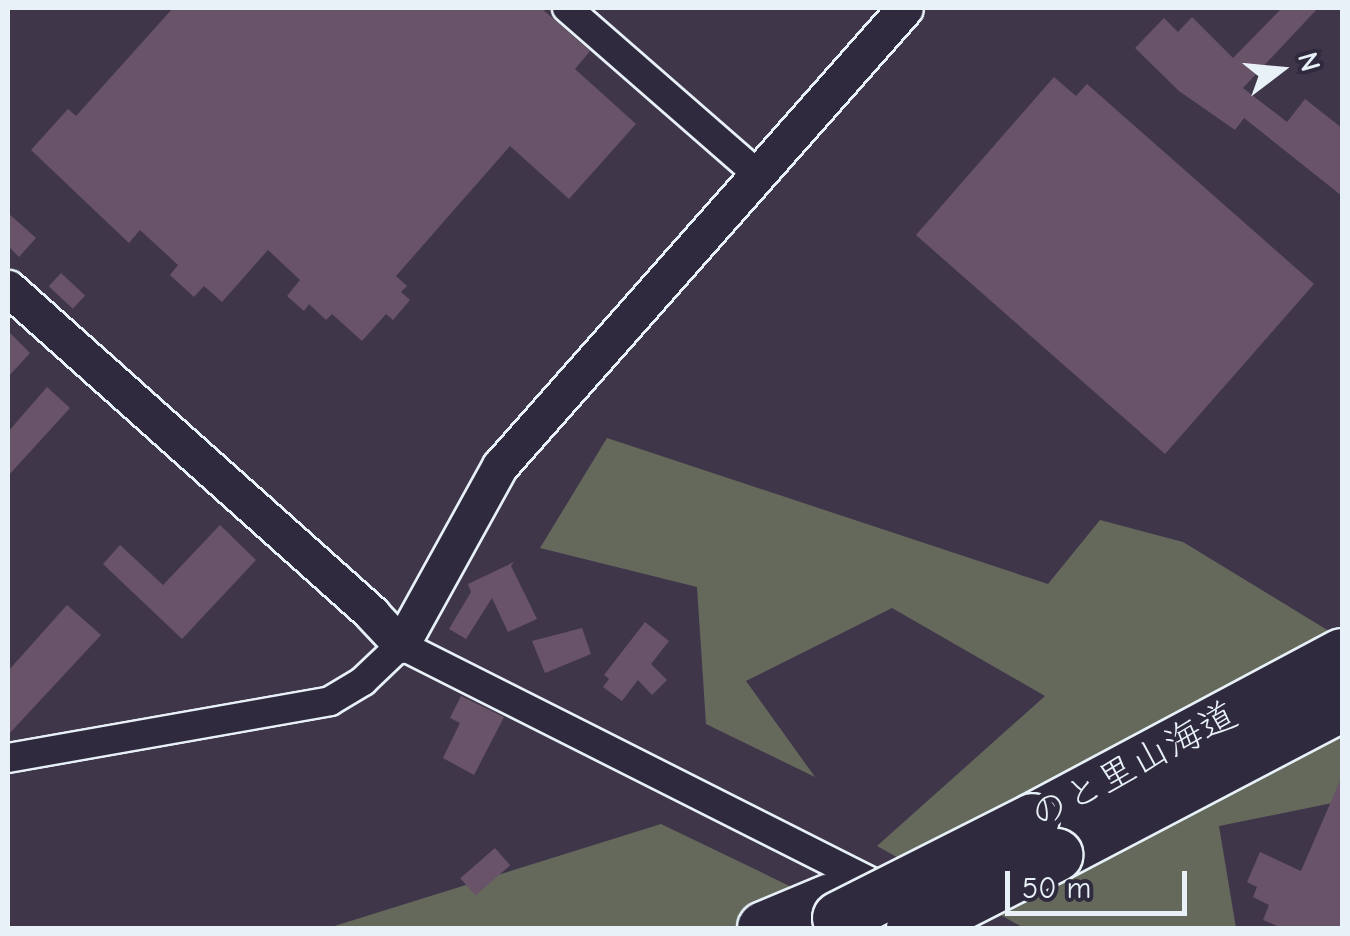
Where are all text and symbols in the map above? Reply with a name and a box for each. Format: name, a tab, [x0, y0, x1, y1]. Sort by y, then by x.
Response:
north arrow	[1230, 20, 1330, 120]
text: N	[1291, 49, 1327, 75]
street label: のと里山海道	[1023, 692, 1245, 840]
scale bar	[1010, 851, 1192, 913]
text: 50 m	[1022, 871, 1091, 906]

